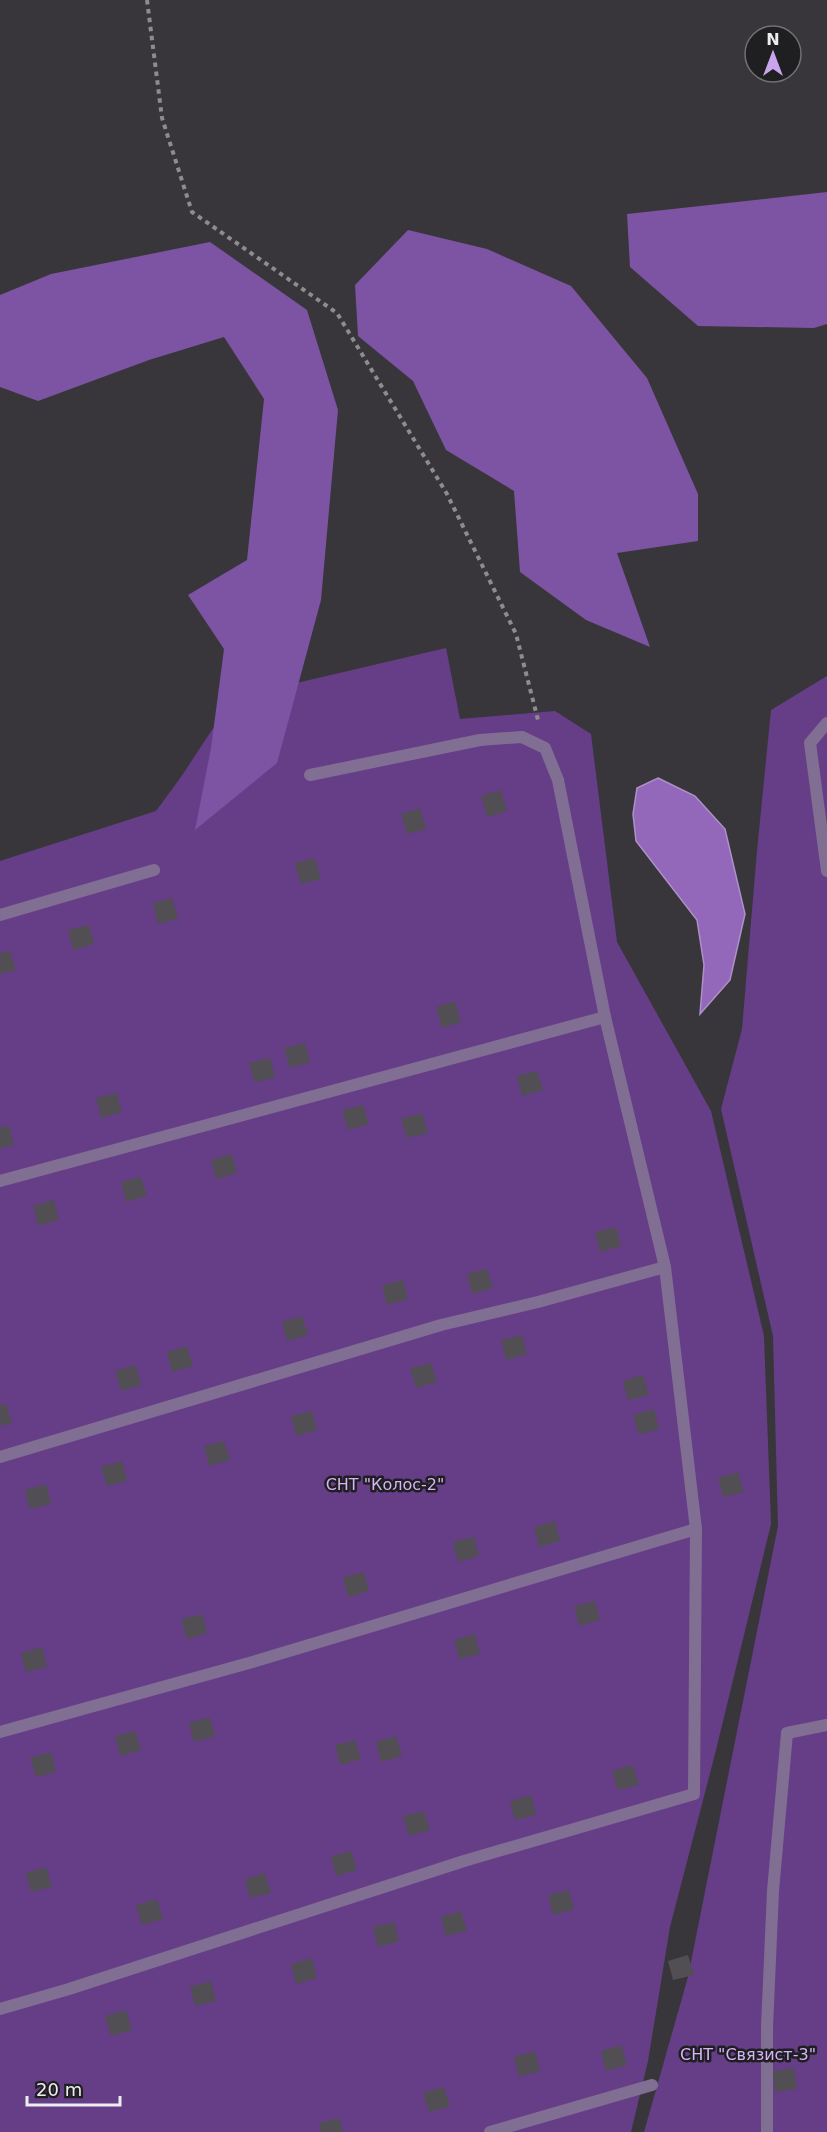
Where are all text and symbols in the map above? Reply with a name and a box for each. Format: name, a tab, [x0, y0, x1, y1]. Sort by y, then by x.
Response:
north arrow	[743, 24, 803, 84]
text: N	[766, 30, 780, 49]
park label: СНТ "Колос-2"	[326, 1475, 444, 1494]
park label: СНТ "Связист-3"	[680, 2045, 816, 2064]
scale bar	[27, 2069, 120, 2107]
text: 20 m	[36, 2079, 82, 2100]

